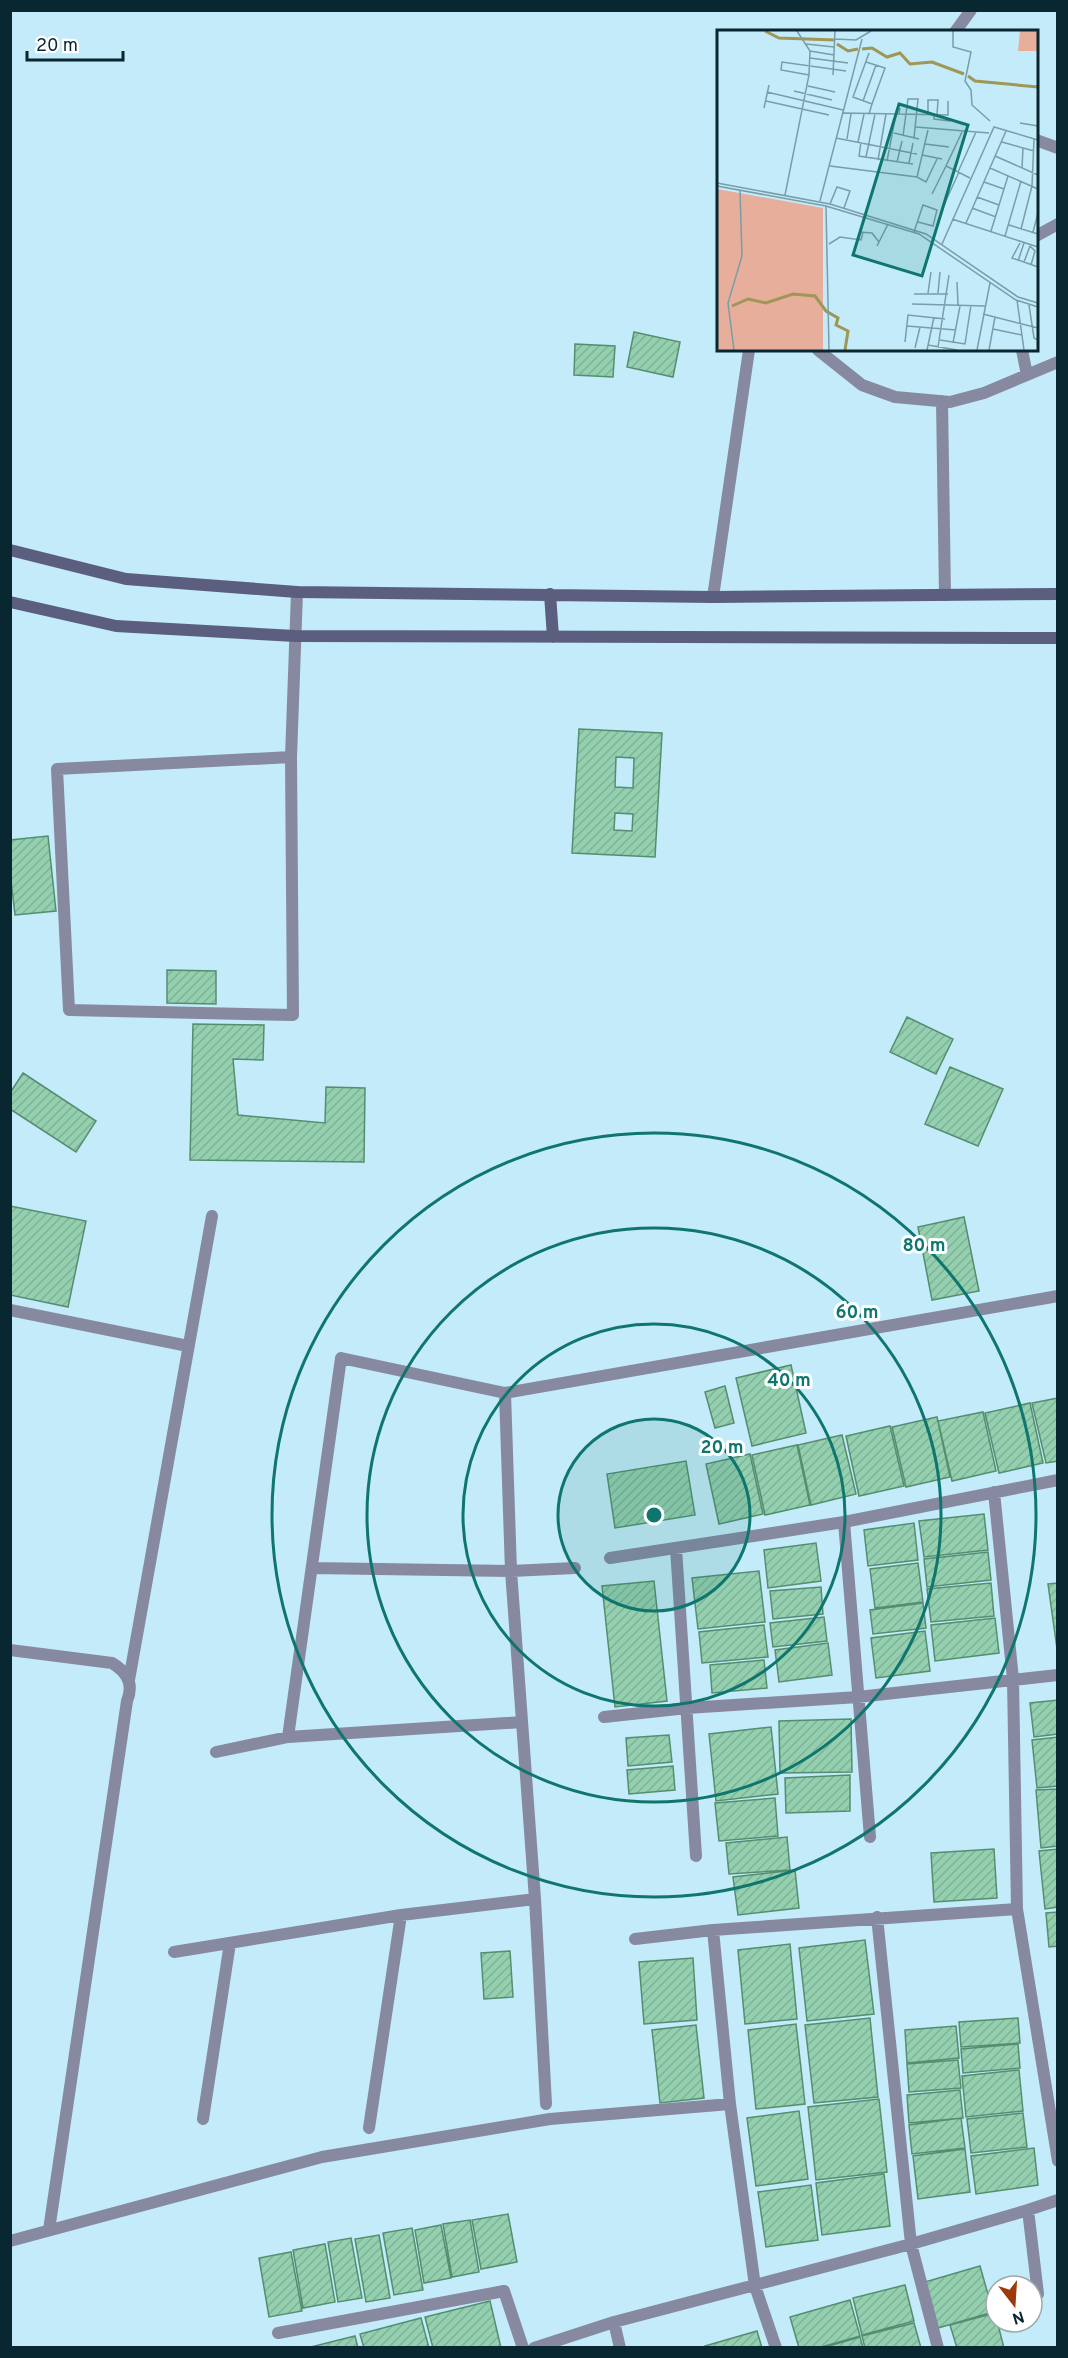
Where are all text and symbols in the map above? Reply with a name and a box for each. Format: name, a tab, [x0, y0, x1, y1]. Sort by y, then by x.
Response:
scale bar	[27, 24, 123, 62]
inset map	[717, 30, 1038, 351]
text: 20 m	[36, 35, 78, 58]
text: 80 m	[902, 1235, 946, 1258]
text: 60 m	[835, 1302, 879, 1325]
text: 40 m	[767, 1370, 811, 1393]
text: 20 m	[700, 1437, 744, 1460]
centre of rings	[644, 1505, 664, 1525]
north arrow	[984, 2274, 1044, 2334]
text: N	[1009, 2305, 1026, 2328]

